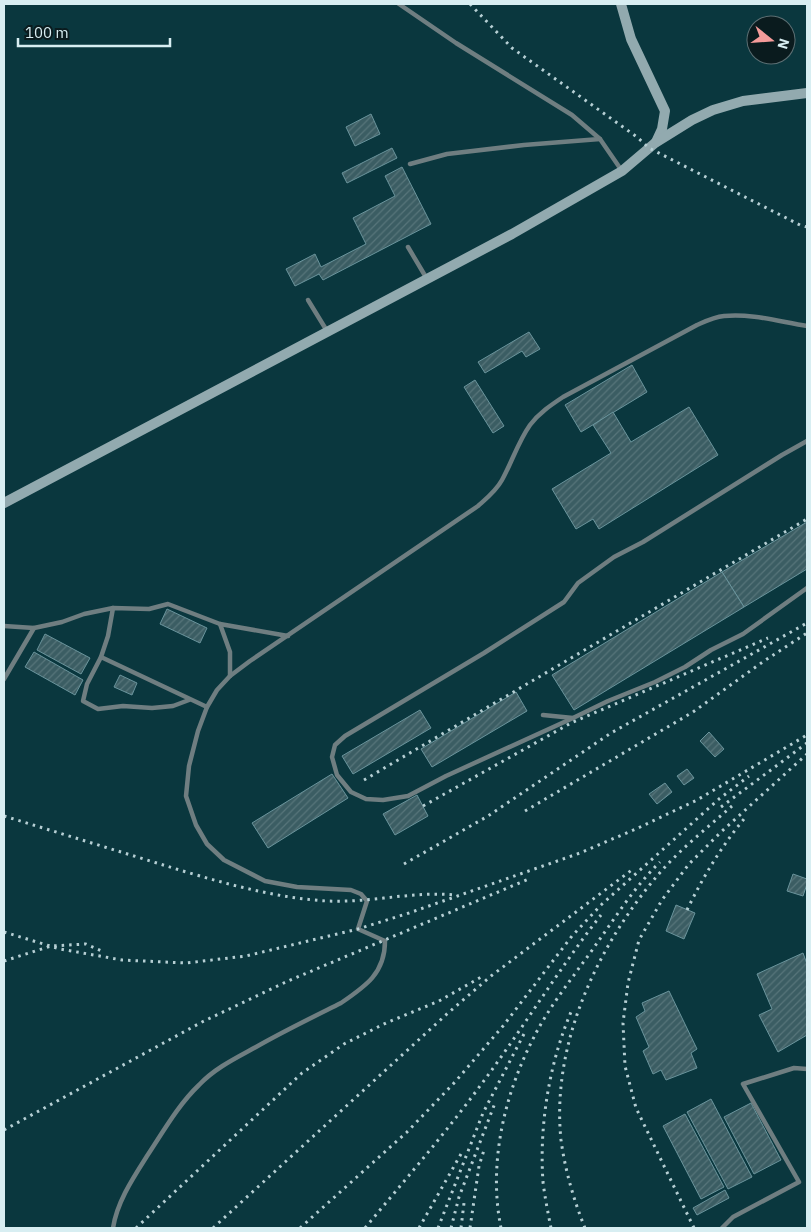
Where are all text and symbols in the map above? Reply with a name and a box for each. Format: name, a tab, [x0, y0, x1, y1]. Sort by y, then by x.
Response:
scale bar	[18, 15, 170, 47]
north arrow	[746, 15, 796, 65]
text: 100 m	[25, 23, 69, 42]
text: N	[773, 36, 794, 51]

